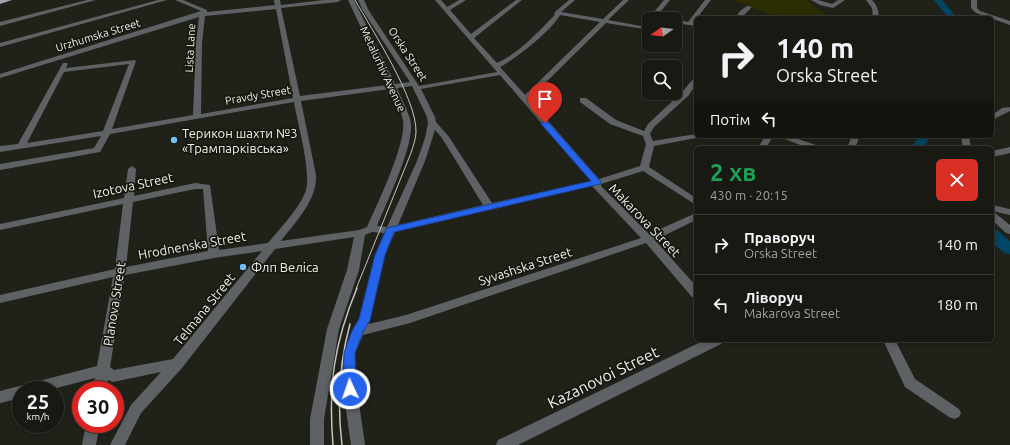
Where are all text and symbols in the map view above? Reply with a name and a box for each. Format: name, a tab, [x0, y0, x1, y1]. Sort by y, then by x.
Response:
north arrow	[642, 12, 682, 52]
map controls	[642, 12, 682, 100]
street label: Urzhumska Street	[54, 16, 142, 54]
street label: Lista Lane	[183, 23, 197, 73]
street label: Metalurhiv Avenue	[358, 24, 408, 114]
street label: Orska Street	[386, 25, 430, 84]
icon: right	[710, 32, 762, 84]
text: 140 m	[776, 32, 854, 63]
button: search	[642, 60, 682, 100]
text: Orska Street	[776, 65, 877, 85]
pin	[528, 82, 562, 123]
street label: Pravdy Street	[224, 83, 293, 107]
icon: arrive	[534, 88, 556, 110]
icon: left	[758, 108, 780, 130]
text: Потім	[710, 111, 750, 128]
place label: Терикон шахти №3 «Трампарківська»	[182, 126, 298, 155]
marker: Терикон шахти №3 «Трампарківська»	[169, 135, 179, 145]
text: 2 хв	[710, 159, 756, 186]
button: close	[936, 159, 978, 201]
street label: Izotova Street	[92, 170, 174, 200]
street label: Makarova Street	[607, 181, 683, 259]
text: 430 m · 20:15	[710, 188, 788, 202]
street label: Hrodnenska Street	[137, 229, 247, 261]
text: Праворуч	[744, 229, 815, 246]
icon: right	[710, 234, 732, 256]
text: 140 m	[936, 236, 978, 253]
street label: Syvashska Street	[477, 244, 573, 288]
text: Orska Street	[744, 246, 817, 260]
place label: Флп Веліса	[251, 260, 319, 274]
street label: Planova Street	[100, 261, 128, 347]
marker: Флп Веліса	[238, 262, 248, 272]
street label: Telmana Street	[171, 270, 237, 348]
text: Ліворуч	[744, 289, 803, 306]
icon: left	[710, 294, 732, 316]
text: 180 m	[936, 296, 978, 313]
text: Makarova Street	[744, 306, 840, 320]
street label: Kazanovoi Street	[545, 342, 662, 412]
position arrow	[329, 368, 371, 410]
speed limit sign: 30	[72, 381, 124, 433]
text: 25	[27, 390, 49, 413]
text: km/h	[26, 411, 50, 422]

